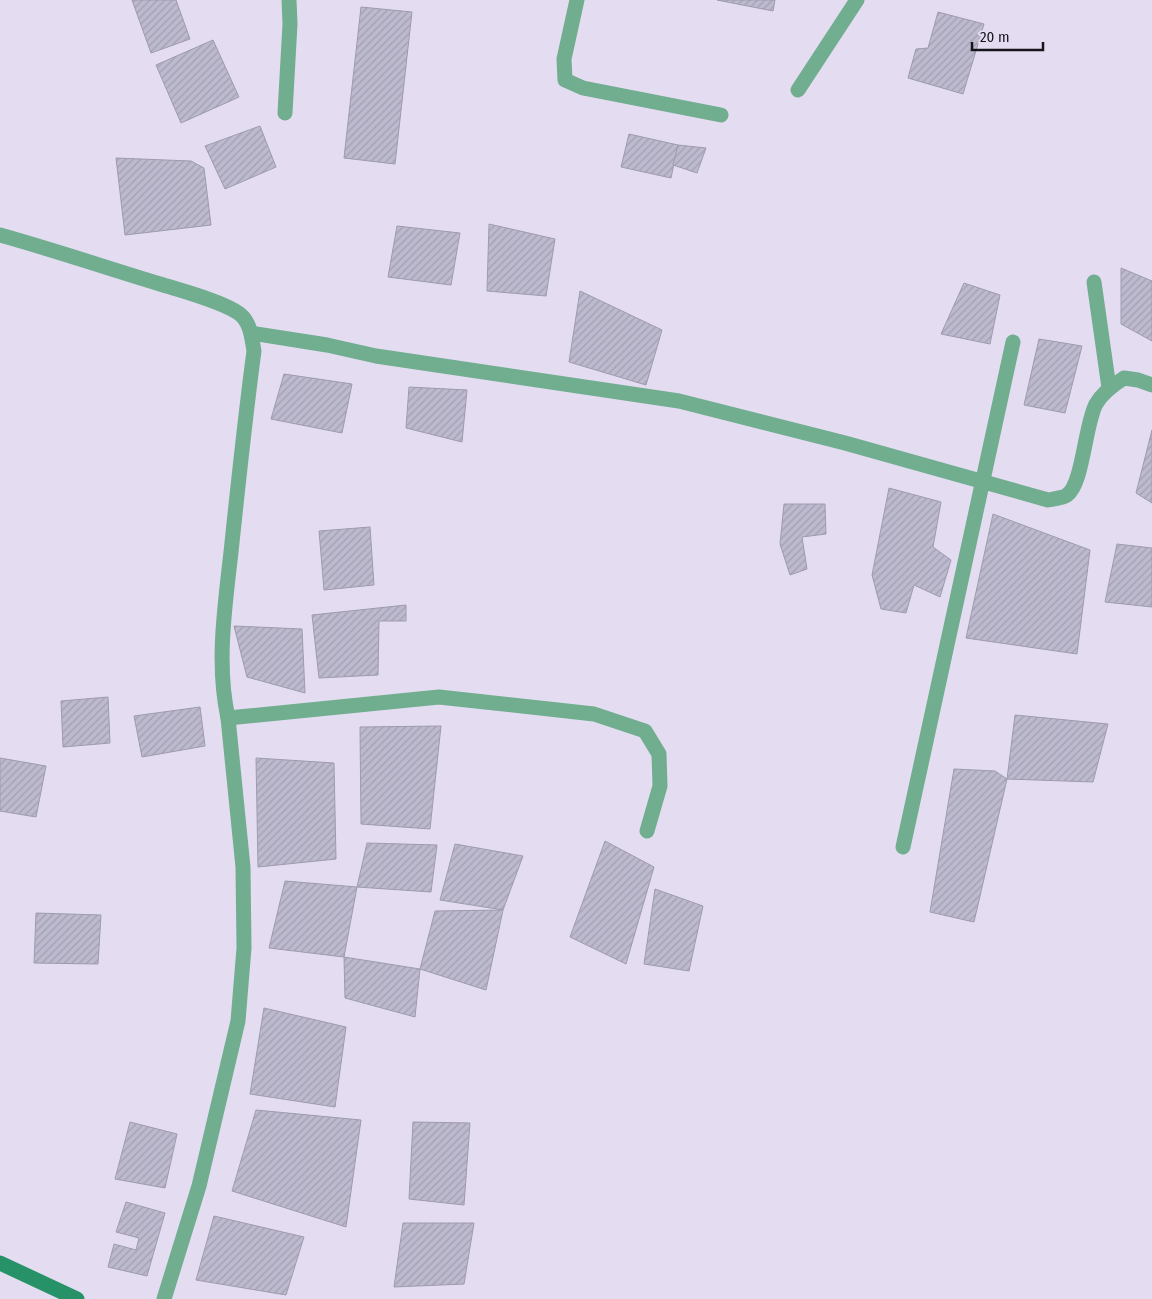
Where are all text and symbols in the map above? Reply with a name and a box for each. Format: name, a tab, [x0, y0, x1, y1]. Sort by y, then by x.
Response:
scale bar	[972, 20, 1043, 52]
text: 20 m	[980, 28, 1010, 46]

